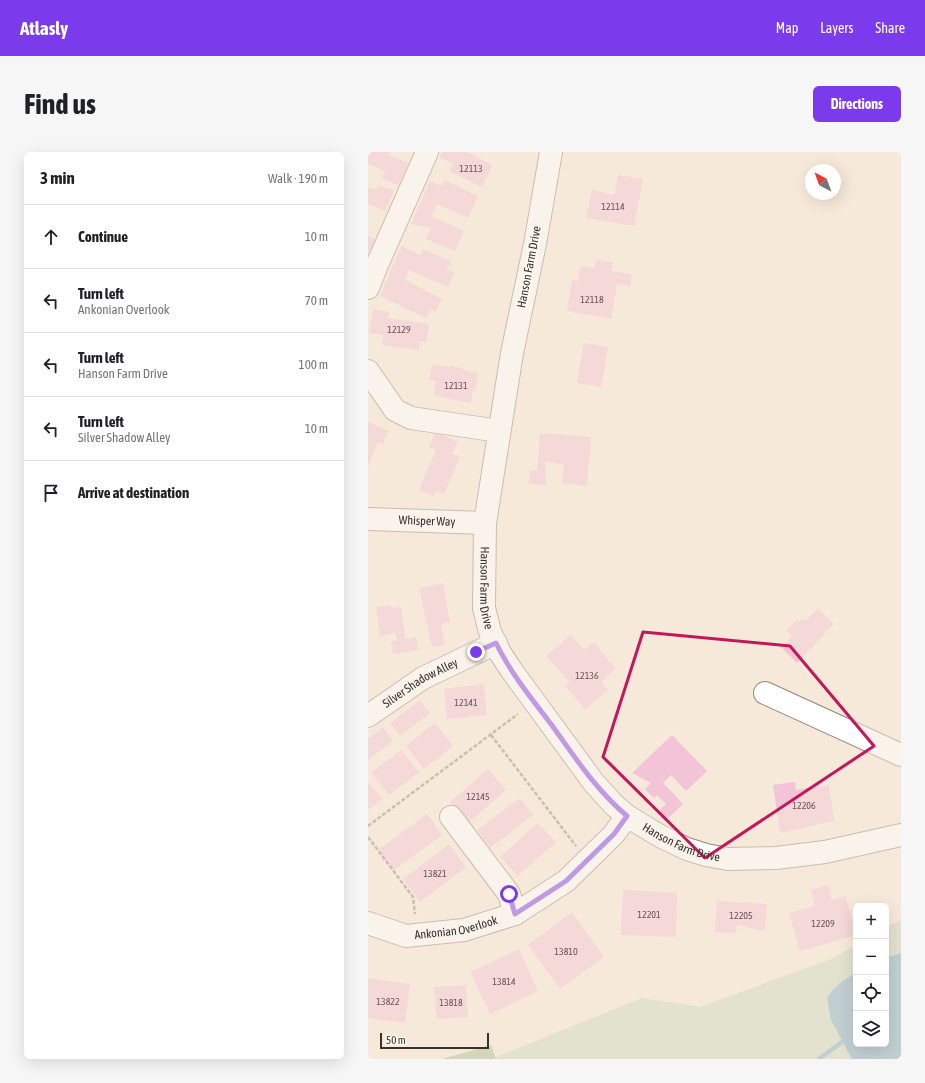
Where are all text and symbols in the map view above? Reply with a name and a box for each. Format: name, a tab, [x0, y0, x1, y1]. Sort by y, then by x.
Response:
text: Atlasly	[20, 17, 68, 39]
text: Map	[776, 20, 798, 36]
text: Layers	[820, 20, 853, 36]
text: Share	[875, 20, 905, 36]
button: Directions	[813, 86, 901, 122]
text: Find us	[24, 88, 96, 120]
house number: 12113	[459, 163, 483, 174]
north arrow	[805, 164, 841, 200]
text: 3 min	[40, 168, 75, 188]
text: Walk · 190 m	[268, 171, 328, 186]
house number: 12114	[601, 201, 625, 212]
street label: Hanson Farm Drive	[514, 225, 544, 309]
icon: ahead	[40, 226, 62, 248]
text: Continue	[78, 228, 128, 245]
text: 10 m	[305, 229, 328, 244]
text: Turn left	[78, 285, 124, 302]
icon: left	[40, 290, 62, 312]
text: 70 m	[305, 293, 328, 308]
house number: 12118	[580, 294, 604, 305]
text: Ankonian Overlook	[78, 302, 169, 317]
house number: 12129	[387, 324, 411, 335]
text: Turn left	[78, 349, 124, 366]
icon: left	[40, 354, 62, 376]
text: 100 m	[299, 357, 328, 372]
text: Hanson Farm Drive	[78, 366, 168, 381]
house number: 12131	[444, 380, 468, 391]
text: Turn left	[78, 413, 124, 430]
icon: left	[40, 418, 62, 440]
text: 10 m	[305, 421, 328, 436]
text: Silver Shadow Alley	[78, 430, 170, 445]
icon: arrive	[40, 482, 62, 504]
text: Arrive at destination	[78, 484, 189, 501]
street label: Whisper Way	[398, 513, 456, 529]
street label: Hanson Farm Drive	[477, 546, 496, 631]
route end	[467, 643, 485, 661]
street label: Silver Shadow Alley	[380, 655, 460, 711]
house number: 12136	[575, 670, 599, 681]
house number: 12141	[454, 697, 478, 708]
house number: 12145	[466, 791, 490, 802]
house number: 12206	[792, 800, 816, 811]
street label: Hanson Farm Drive	[640, 820, 721, 864]
house number: 13821	[423, 868, 447, 879]
route start	[500, 885, 518, 903]
map controls	[853, 903, 889, 1047]
button: +	[853, 903, 889, 939]
house number: 12201	[637, 909, 661, 920]
house number: 12205	[729, 910, 753, 921]
street label: Ankonian Overlook	[414, 913, 500, 942]
house number: 12209	[811, 918, 835, 929]
button: −	[853, 939, 889, 975]
house number: 13810	[554, 946, 578, 957]
button: locate	[853, 975, 889, 1011]
house number: 13814	[492, 976, 516, 987]
house number: 13822	[376, 996, 400, 1007]
house number: 13818	[439, 997, 463, 1008]
button: layers	[853, 1011, 889, 1047]
scale bar	[380, 1031, 489, 1050]
text: 50 m	[386, 1034, 406, 1046]

